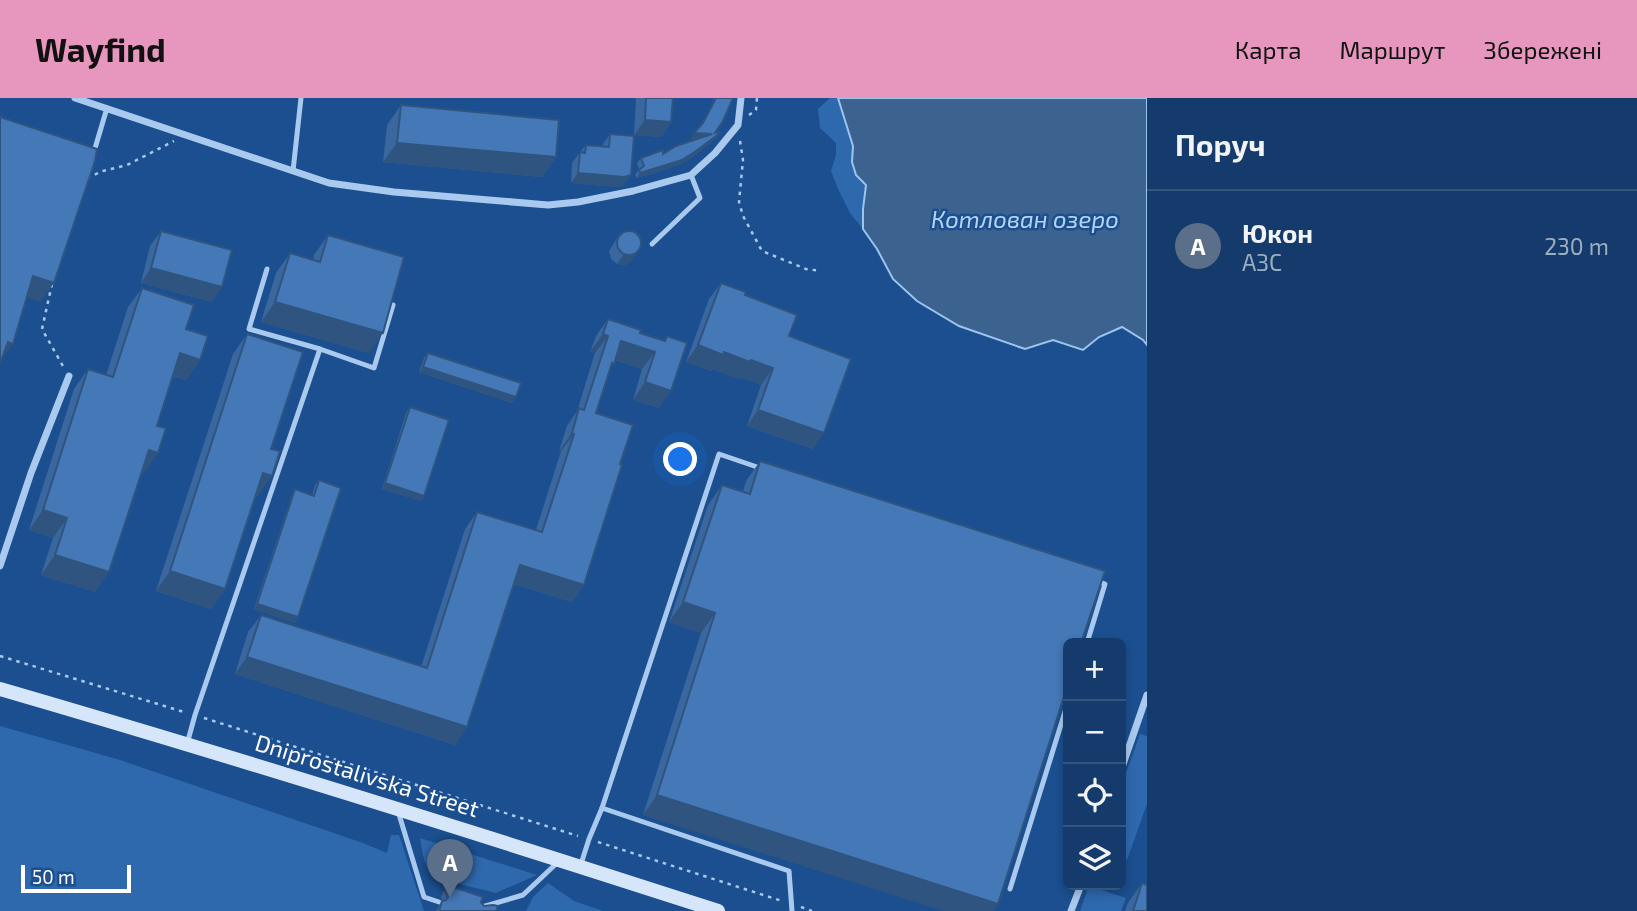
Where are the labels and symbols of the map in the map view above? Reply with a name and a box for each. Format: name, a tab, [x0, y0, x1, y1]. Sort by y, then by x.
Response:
water label: Котлован озеро	[931, 204, 1119, 233]
your location	[663, 442, 697, 476]
street label: Dniprostalivska Street	[252, 728, 483, 822]
pin: A	[427, 839, 473, 897]
scale bar	[21, 862, 131, 894]

